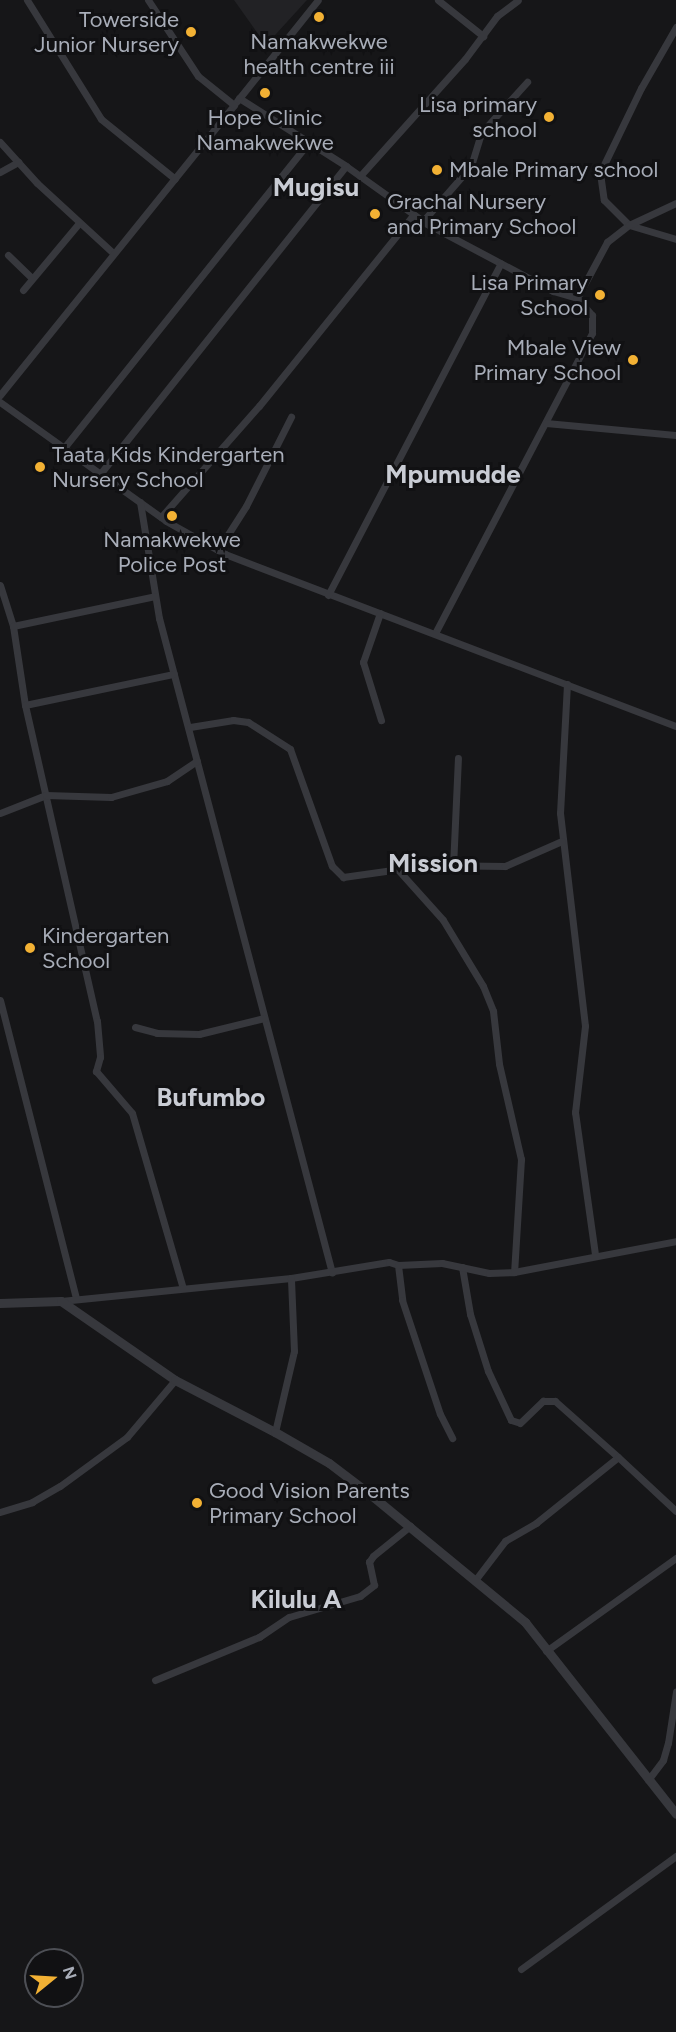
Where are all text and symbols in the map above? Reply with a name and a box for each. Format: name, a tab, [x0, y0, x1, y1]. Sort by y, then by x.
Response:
place label: Towerside Junior Nursery	[34, 6, 179, 57]
marker: Namakwekwe health centre iii	[310, 8, 328, 26]
marker: Towerside Junior Nursery	[184, 25, 198, 39]
place label: Namakwekwe health centre iii	[243, 28, 395, 80]
marker: Hope Clinic Namakwekwe	[256, 84, 274, 102]
place label: Lisa primary school	[419, 91, 537, 142]
place label: Hope Clinic Namakwekwe	[196, 104, 334, 156]
marker: Lisa primary school	[542, 110, 556, 124]
place label: Mbale Primary school	[449, 157, 658, 183]
marker: Mbale Primary school	[430, 163, 444, 177]
district label: Mugisu	[273, 172, 359, 204]
place label: Grachal Nursery and Primary School	[387, 188, 576, 240]
marker: Grachal Nursery and Primary School	[368, 207, 382, 221]
place label: Lisa Primary School	[470, 269, 588, 320]
marker: Lisa Primary School	[593, 288, 607, 302]
place label: Mbale View Primary School	[473, 334, 621, 386]
marker: Mbale View Primary School	[626, 353, 640, 367]
place label: Taata Kids Kindergarten Nursery School	[52, 441, 285, 493]
district label: Mpumudde	[385, 459, 521, 491]
marker: Taata Kids Kindergarten Nursery School	[33, 460, 47, 474]
marker: Namakwekwe Police Post	[165, 509, 179, 523]
place label: Namakwekwe Police Post	[103, 526, 241, 578]
district label: Mission	[388, 848, 478, 880]
place label: Kindergarten School	[42, 922, 169, 974]
marker: Kindergarten School	[23, 941, 37, 955]
district label: Bufumbo	[157, 1082, 265, 1114]
place label: Good Vision Parents Primary School	[209, 1477, 410, 1528]
marker: Good Vision Parents Primary School	[190, 1496, 204, 1510]
district label: Kilulu A	[250, 1584, 342, 1616]
north arrow	[24, 1948, 84, 2008]
text: N	[59, 1964, 81, 1982]

